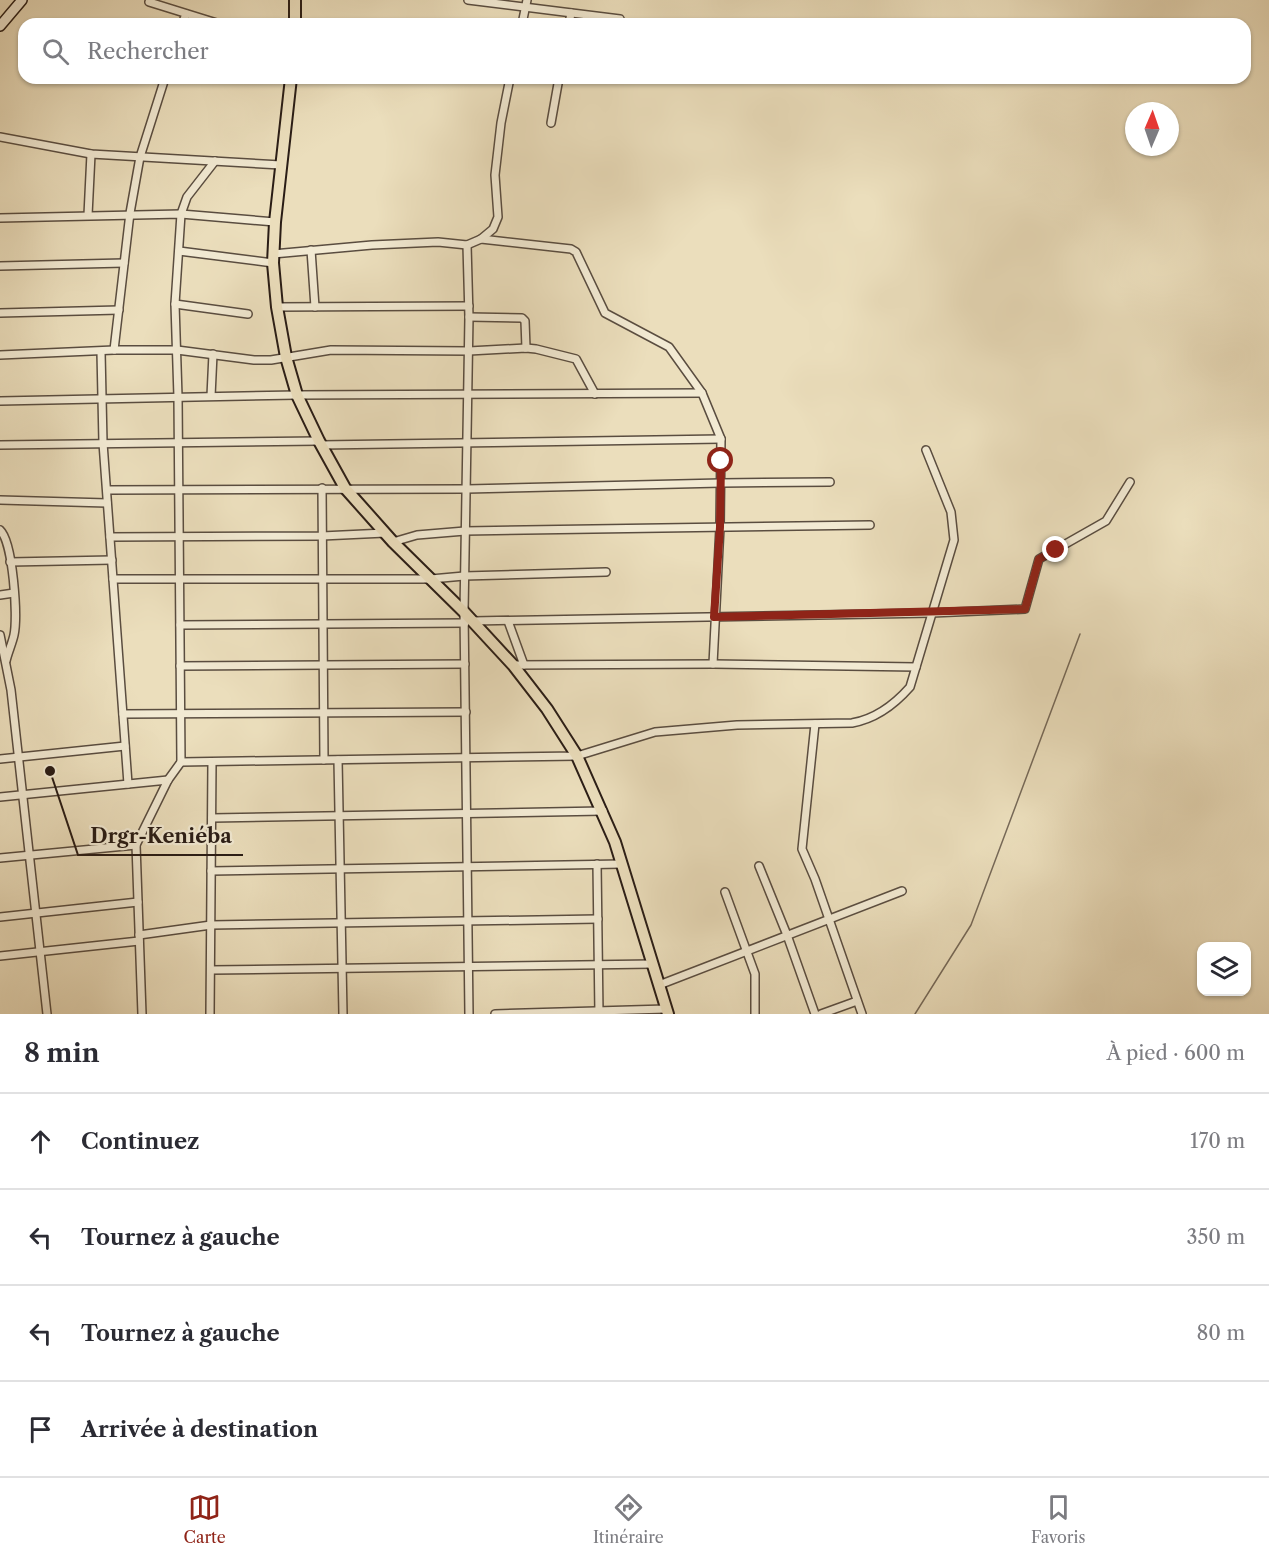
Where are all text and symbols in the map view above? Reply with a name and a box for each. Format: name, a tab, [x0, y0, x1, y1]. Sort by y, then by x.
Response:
search box	[18, 18, 1251, 84]
icon: search	[39, 35, 72, 68]
text: Rechercher	[87, 38, 209, 65]
north arrow	[1125, 102, 1179, 156]
route start	[707, 447, 733, 473]
route end	[1042, 536, 1068, 562]
callout: Drgr-Keniéba	[78, 817, 243, 855]
text: Drgr-Keniéba	[90, 824, 232, 848]
map controls	[1197, 942, 1251, 996]
button: layers	[1197, 942, 1251, 996]
text: 8 min	[24, 1037, 100, 1069]
text: À pied · 600 m	[1107, 1041, 1245, 1065]
icon: ahead	[24, 1125, 57, 1158]
text: Continuez	[81, 1128, 200, 1155]
text: 170 m	[1190, 1129, 1245, 1153]
icon: left	[24, 1221, 57, 1254]
text: Tournez à gauche	[81, 1224, 280, 1251]
text: 350 m	[1187, 1225, 1245, 1249]
icon: left	[24, 1317, 57, 1350]
text: Tournez à gauche	[81, 1320, 280, 1347]
text: 80 m	[1197, 1321, 1245, 1345]
icon: arrive	[24, 1413, 57, 1446]
text: Arrivée à destination	[81, 1416, 318, 1443]
tab: Carte	[184, 1491, 226, 1547]
tab: Itinéraire	[593, 1491, 664, 1547]
tab: Favoris	[1031, 1491, 1085, 1547]

